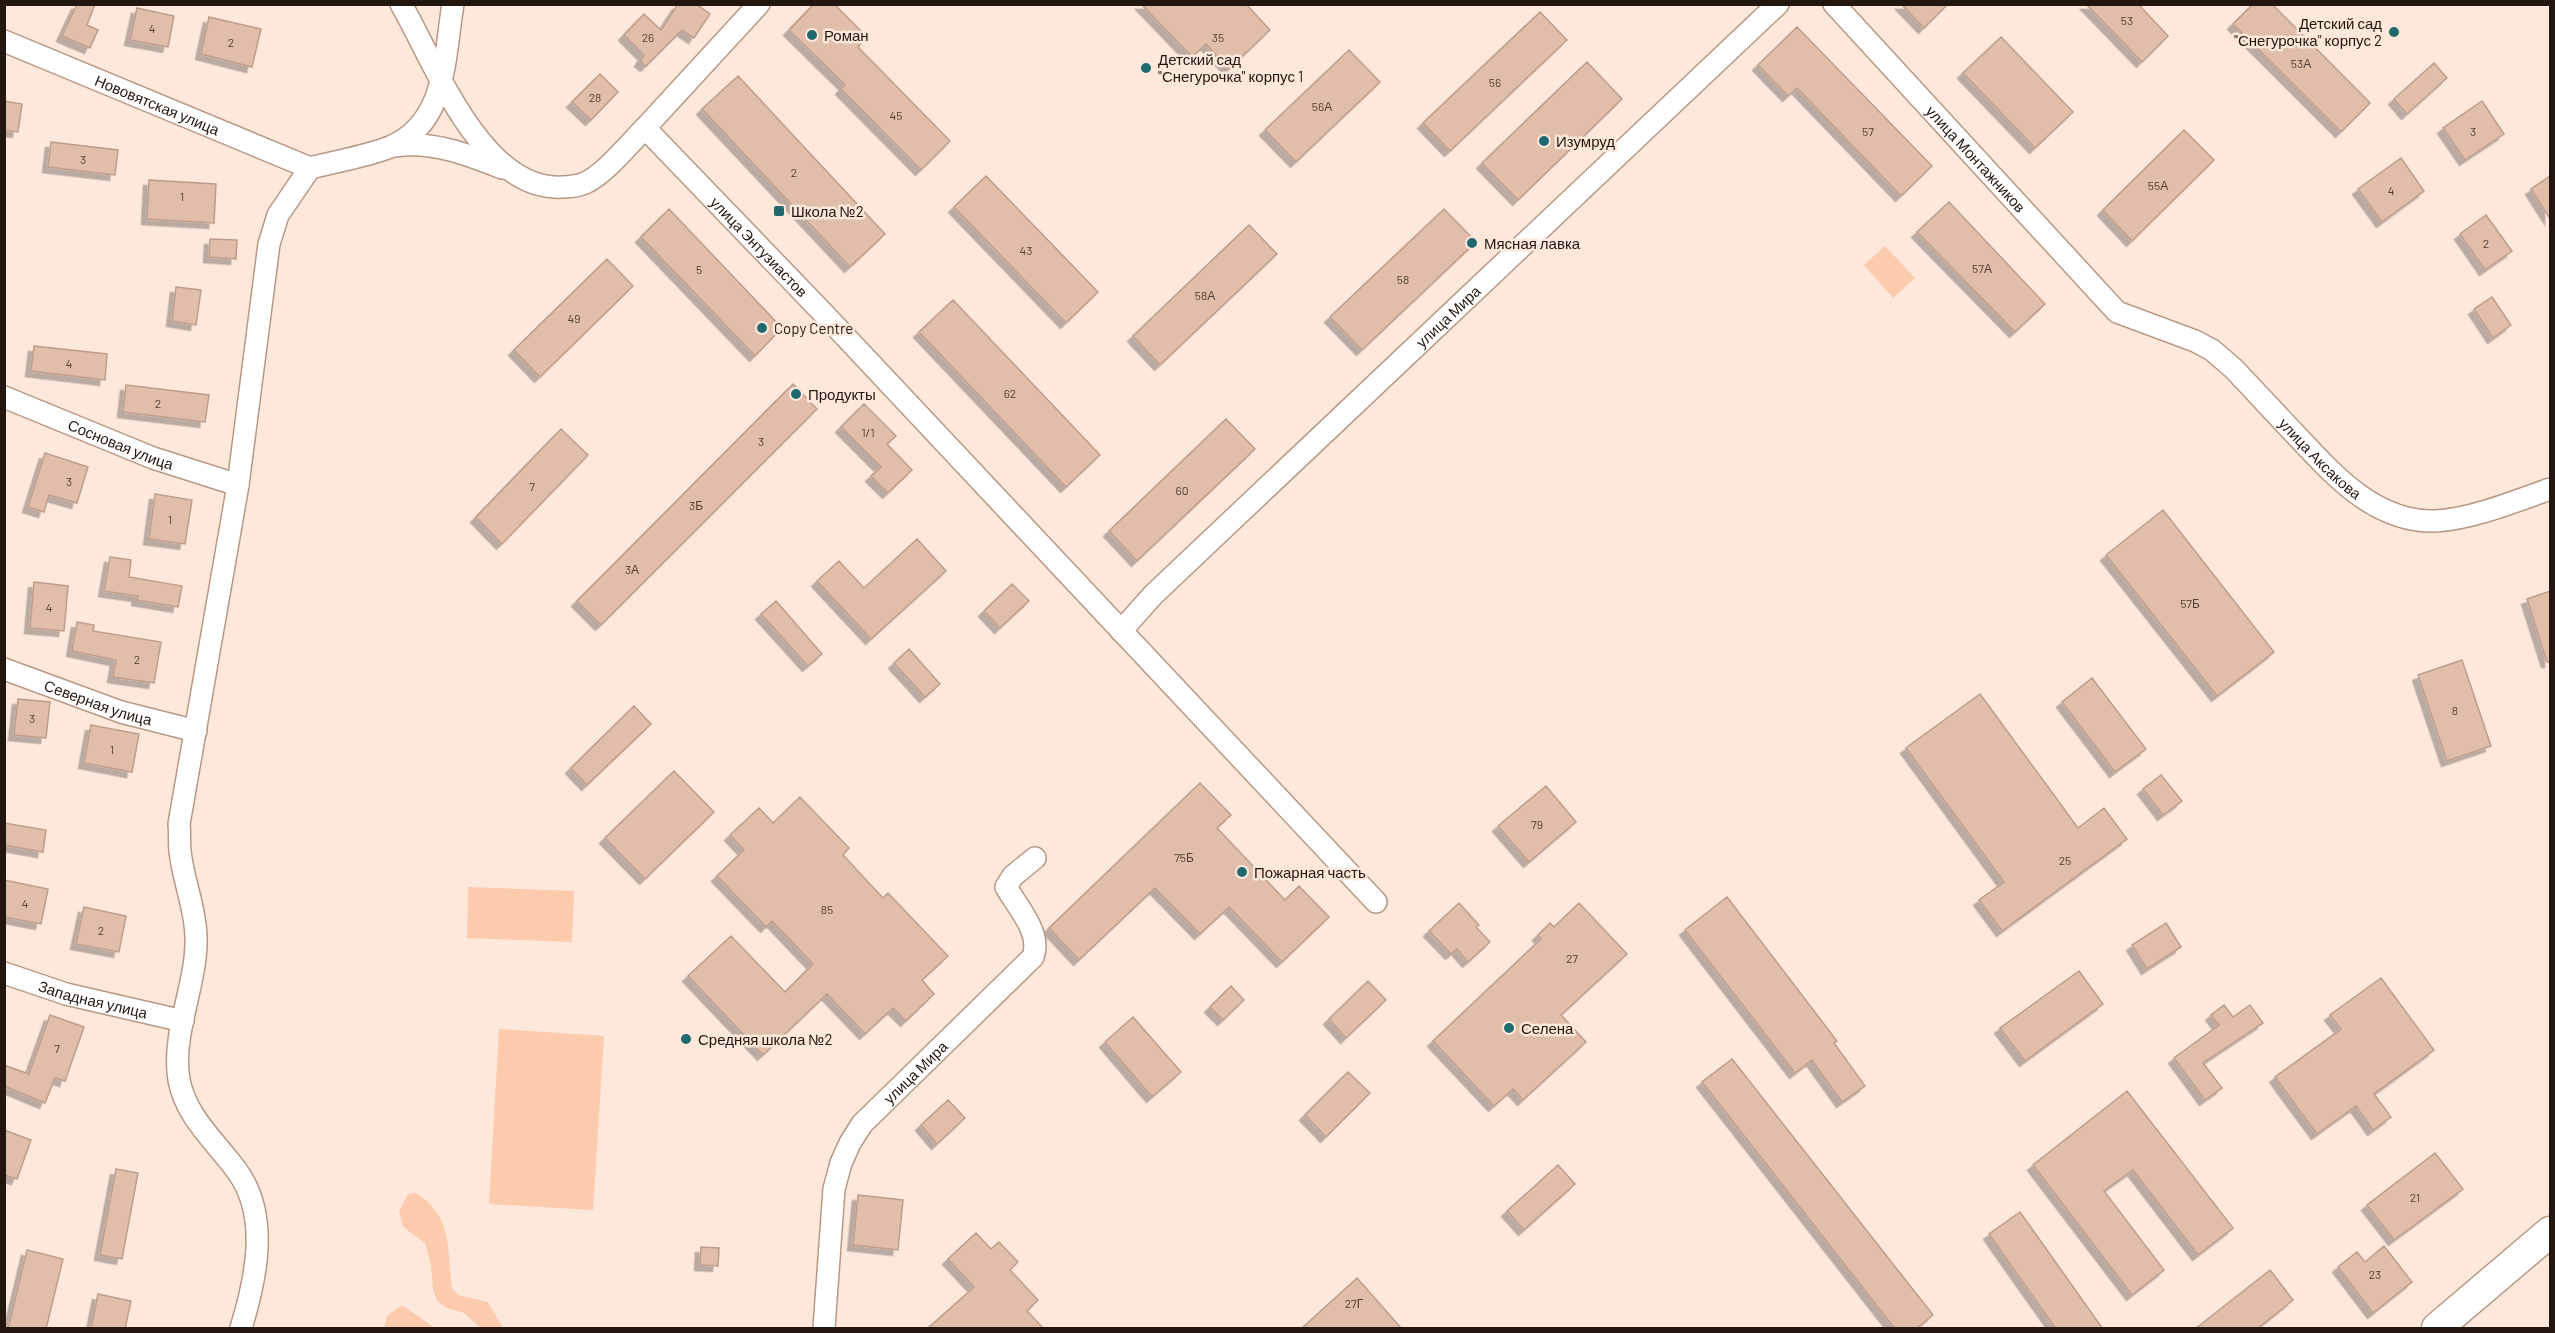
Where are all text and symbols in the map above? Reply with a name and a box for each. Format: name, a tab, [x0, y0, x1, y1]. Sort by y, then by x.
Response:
house number: 53	[2121, 13, 2133, 27]
place label: Детский сад "Снегурочка" корпус 2	[2234, 14, 2382, 49]
house number: 4	[149, 21, 155, 35]
marker: Детский сад "Снегурочка" корпус 2	[2387, 25, 2401, 39]
place label: Роман	[824, 26, 869, 44]
marker: Роман	[805, 28, 819, 42]
house number: 26	[642, 30, 654, 44]
house number: 35	[1212, 30, 1224, 44]
house number: 2	[228, 35, 234, 49]
place label: Детский сад "Снегурочка" корпус 1	[1158, 50, 1303, 85]
house number: 53А	[2291, 56, 2311, 70]
marker: Детский сад "Снегурочка" корпус 1	[1139, 61, 1153, 75]
street label: Нововятская улица	[92, 71, 223, 139]
house number: 56	[1489, 75, 1501, 89]
house number: 28	[589, 90, 601, 104]
house number: 56А	[1312, 99, 1332, 113]
street label: улица Монтажников	[1923, 102, 2030, 216]
house number: 45	[890, 108, 902, 122]
house number: 57	[1862, 124, 1874, 138]
house number: 3	[2470, 124, 2476, 138]
place label: Изумруд	[1556, 132, 1615, 150]
marker: Изумруд	[1537, 134, 1551, 148]
house number: 3	[80, 152, 86, 166]
house number: 2	[791, 165, 797, 179]
house number: 55А	[2148, 178, 2168, 192]
house number: 4	[2388, 183, 2394, 197]
house number: 1	[180, 189, 184, 203]
street label: улица Энтузиастов	[707, 193, 811, 300]
place label: Школа №2	[791, 202, 864, 220]
marker: Школа №2	[772, 204, 786, 218]
place label: Мясная лавка	[1484, 234, 1581, 252]
marker: Мясная лавка	[1465, 236, 1479, 250]
house number: 2	[2483, 236, 2489, 250]
house number: 43	[1020, 243, 1032, 257]
house number: 57А	[1972, 261, 1992, 275]
house number: 5	[696, 262, 702, 276]
house number: 58	[1397, 272, 1409, 286]
street label: улица Мира	[1412, 281, 1484, 351]
house number: 58А	[1195, 288, 1215, 302]
house number: 49	[568, 311, 580, 325]
place label: Copy Centre	[774, 319, 853, 337]
marker: Copy Centre	[755, 321, 769, 335]
house number: 4	[66, 356, 72, 370]
place label: Продукты	[808, 385, 876, 403]
house number: 62	[1004, 386, 1016, 400]
marker: Продукты	[789, 387, 803, 401]
house number: 2	[155, 396, 161, 410]
street label: улица Аксакова	[2275, 414, 2365, 503]
street label: Сосновая улица	[65, 415, 176, 473]
house number: 1/1	[861, 425, 875, 439]
house number: 3	[758, 434, 764, 448]
house number: 3	[66, 474, 72, 488]
house number: 7	[529, 479, 535, 493]
house number: 60	[1176, 483, 1188, 497]
house number: 3Б	[689, 498, 703, 512]
house number: 1	[168, 512, 172, 526]
house number: 3А	[625, 562, 639, 576]
house number: 57Б	[2180, 596, 2200, 610]
house number: 4	[46, 600, 52, 614]
house number: 2	[134, 652, 140, 666]
street label: Северная улица	[42, 676, 155, 729]
house number: 8	[2452, 703, 2458, 717]
house number: 3	[29, 711, 35, 725]
house number: 1	[110, 742, 114, 756]
house number: 79	[1531, 817, 1543, 831]
house number: 75Б	[1174, 850, 1194, 864]
house number: 25	[2059, 853, 2071, 867]
place label: Пожарная часть	[1254, 863, 1366, 881]
marker: Пожарная часть	[1235, 865, 1249, 879]
house number: 4	[22, 896, 28, 910]
house number: 85	[821, 902, 833, 916]
house number: 2	[98, 923, 104, 937]
house number: 27	[1566, 951, 1578, 965]
street label: Западная улица	[36, 976, 150, 1022]
place label: Селена	[1521, 1019, 1574, 1037]
marker: Селена	[1502, 1021, 1516, 1035]
place label: Средняя школа №2	[698, 1030, 832, 1048]
marker: Средняя школа №2	[679, 1032, 693, 1046]
street label: улица Мира	[880, 1037, 951, 1107]
house number: 7	[54, 1041, 60, 1055]
house number: 21	[2410, 1190, 2420, 1204]
house number: 23	[2369, 1267, 2381, 1281]
house number: 27Г	[1345, 1296, 1364, 1310]

